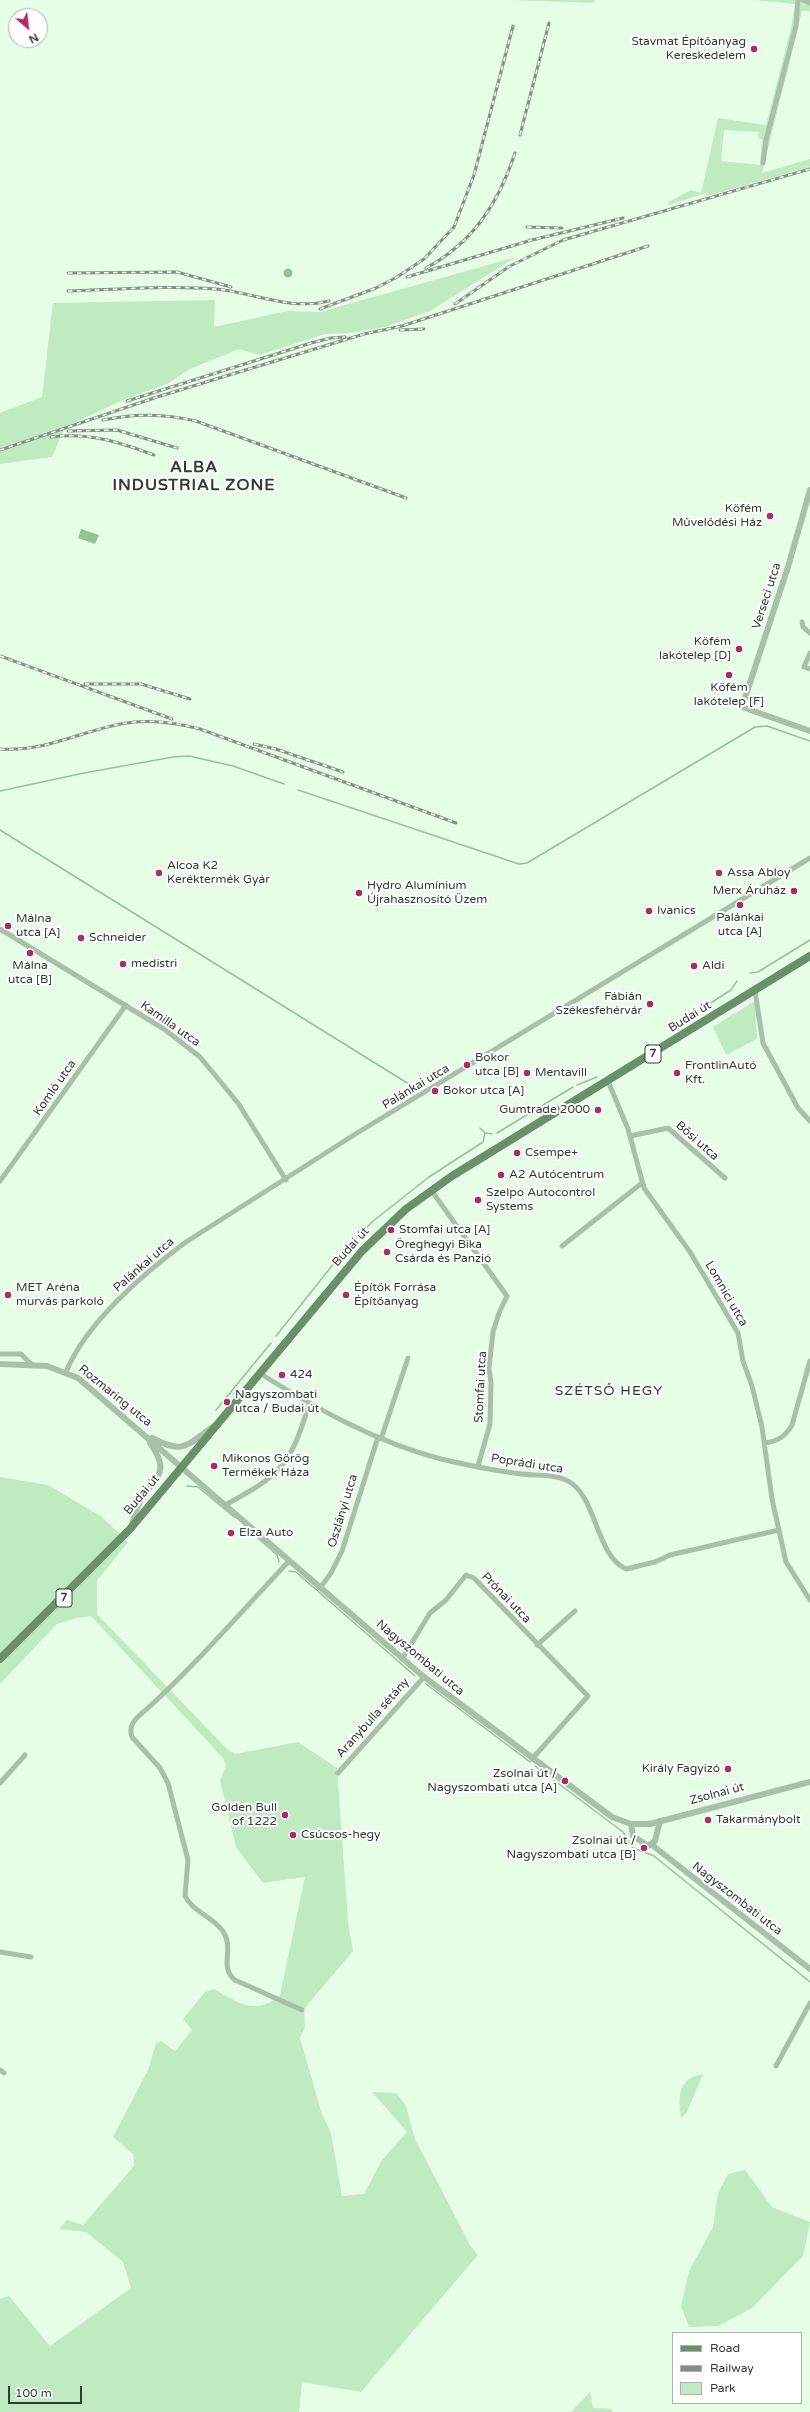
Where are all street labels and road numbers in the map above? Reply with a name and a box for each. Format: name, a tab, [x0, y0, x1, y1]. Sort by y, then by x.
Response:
street label: Verseci utca	[749, 561, 785, 631]
street label: Kamilla utca	[137, 998, 203, 1050]
street label: Budai út	[666, 998, 714, 1036]
road number: 7	[645, 1045, 661, 1063]
street label: Komló utca	[31, 1057, 79, 1119]
street label: Palánkai utca	[380, 1061, 452, 1113]
street label: Bősi utca	[673, 1118, 721, 1164]
street label: Budai út	[330, 1224, 372, 1270]
street label: Palánkai utca	[111, 1235, 177, 1295]
street label: Lomnici utca	[702, 1259, 750, 1329]
street label: Stomfai utca	[472, 1351, 490, 1423]
street label: Rozmaring utca	[75, 1362, 155, 1430]
street label: Poprádi utca	[490, 1451, 564, 1477]
street label: Budai út	[121, 1472, 163, 1518]
street label: Oszlányi utca	[325, 1473, 361, 1549]
street label: Prónai utca	[478, 1570, 534, 1626]
road number: 7	[56, 1589, 72, 1607]
street label: Nagyszombati utca	[373, 1617, 467, 1699]
street label: Aranybulla sétány	[333, 1675, 413, 1761]
street label: Zsolnai út	[688, 1780, 746, 1808]
street label: Nagyszombati utca	[689, 1859, 785, 1939]

